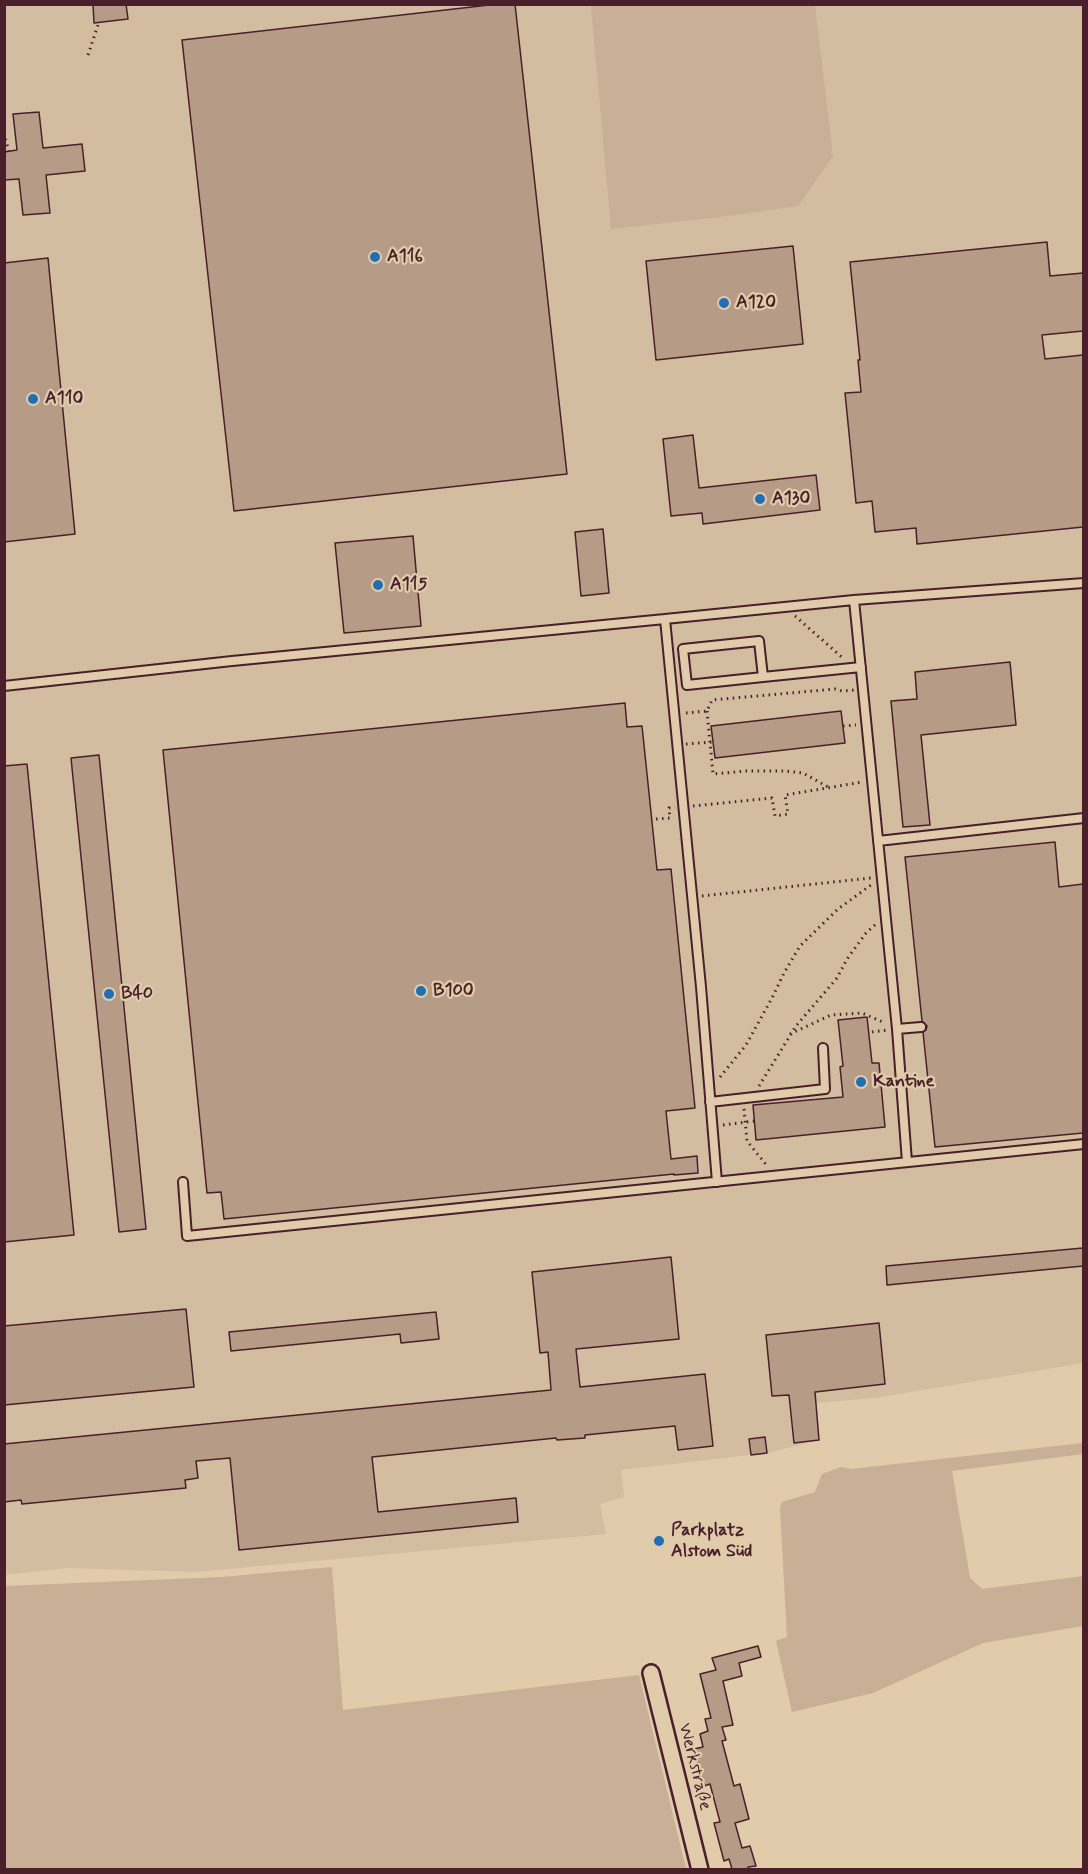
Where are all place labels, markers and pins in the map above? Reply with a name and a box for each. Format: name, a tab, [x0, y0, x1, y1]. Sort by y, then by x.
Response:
place label: A116	[387, 246, 423, 268]
marker: A116	[368, 250, 382, 264]
place label: A120	[736, 292, 776, 314]
marker: A120	[717, 296, 731, 310]
place label: A110	[45, 388, 83, 410]
marker: A110	[26, 392, 40, 406]
place label: A130	[772, 488, 810, 510]
marker: A130	[753, 492, 767, 506]
place label: A115	[390, 574, 428, 596]
marker: A115	[371, 578, 385, 592]
place label: B100	[433, 980, 474, 1002]
place label: B40	[121, 983, 153, 1005]
marker: B100	[414, 984, 428, 998]
marker: B40	[102, 987, 116, 1001]
place label: Kantine	[873, 1071, 934, 1093]
marker: Kantine	[854, 1075, 868, 1089]
place label: Parkplatz Alstom Süd	[671, 1520, 752, 1562]
marker: Parkplatz Alstom Süd	[652, 1534, 666, 1548]

